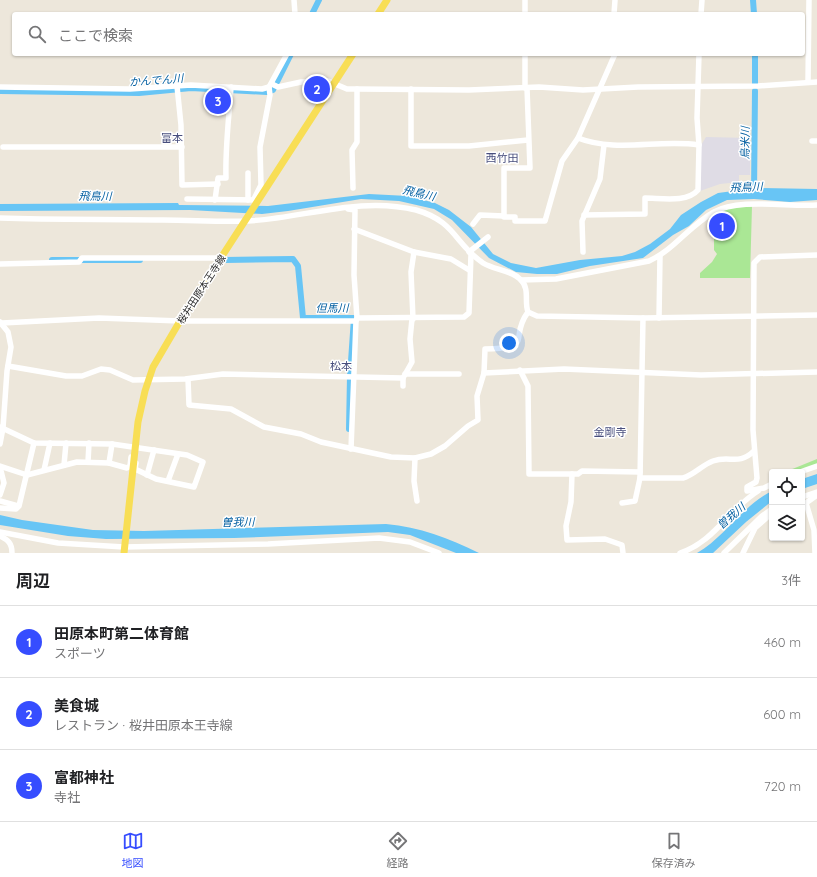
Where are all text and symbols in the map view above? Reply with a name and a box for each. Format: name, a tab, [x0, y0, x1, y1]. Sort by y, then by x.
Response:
search box	[12, 12, 805, 56]
icon: search	[26, 23, 48, 45]
text: ここで検索	[58, 26, 133, 45]
water label: かんでん川	[128, 71, 185, 89]
pin: 2	[304, 74, 330, 104]
pin: 3	[205, 86, 231, 116]
water label: 烏米川	[738, 125, 752, 160]
district label: 富本	[161, 131, 183, 145]
district label: 西竹田	[486, 151, 519, 165]
water label: 飛鳥川	[729, 179, 764, 195]
water label: 飛鳥川	[401, 182, 438, 204]
water label: 飛鳥川	[78, 189, 113, 203]
pin: 1	[709, 211, 735, 241]
street label: 桜井田原本王寺線	[174, 252, 229, 326]
water label: 但馬川	[316, 301, 349, 315]
your location	[499, 333, 519, 353]
district label: 松本	[330, 359, 352, 373]
district label: 金剛寺	[594, 425, 627, 439]
map controls	[769, 469, 805, 541]
button: locate	[769, 469, 805, 505]
water label: 曽我川	[714, 499, 749, 532]
button: layers	[769, 505, 805, 541]
water label: 曽我川	[221, 515, 256, 529]
text: 周辺	[16, 570, 50, 591]
text: 3件	[781, 572, 801, 588]
text: 田原本町第二体育館	[54, 624, 189, 643]
text: 1	[26, 634, 32, 650]
text: 460 m	[764, 634, 801, 650]
text: スポーツ	[54, 645, 106, 661]
text: 美食城	[54, 696, 99, 715]
text: 2	[25, 706, 33, 722]
text: 600 m	[763, 706, 801, 722]
text: レストラン · 桜井田原本王寺線	[54, 717, 233, 733]
text: 富都神社	[54, 768, 114, 787]
text: 3	[26, 778, 32, 794]
text: 720 m	[764, 778, 801, 794]
text: 寺社	[54, 789, 80, 805]
tab: 地図	[122, 830, 144, 870]
tab: 経路	[387, 830, 409, 870]
tab: 保存済み	[652, 830, 696, 870]

